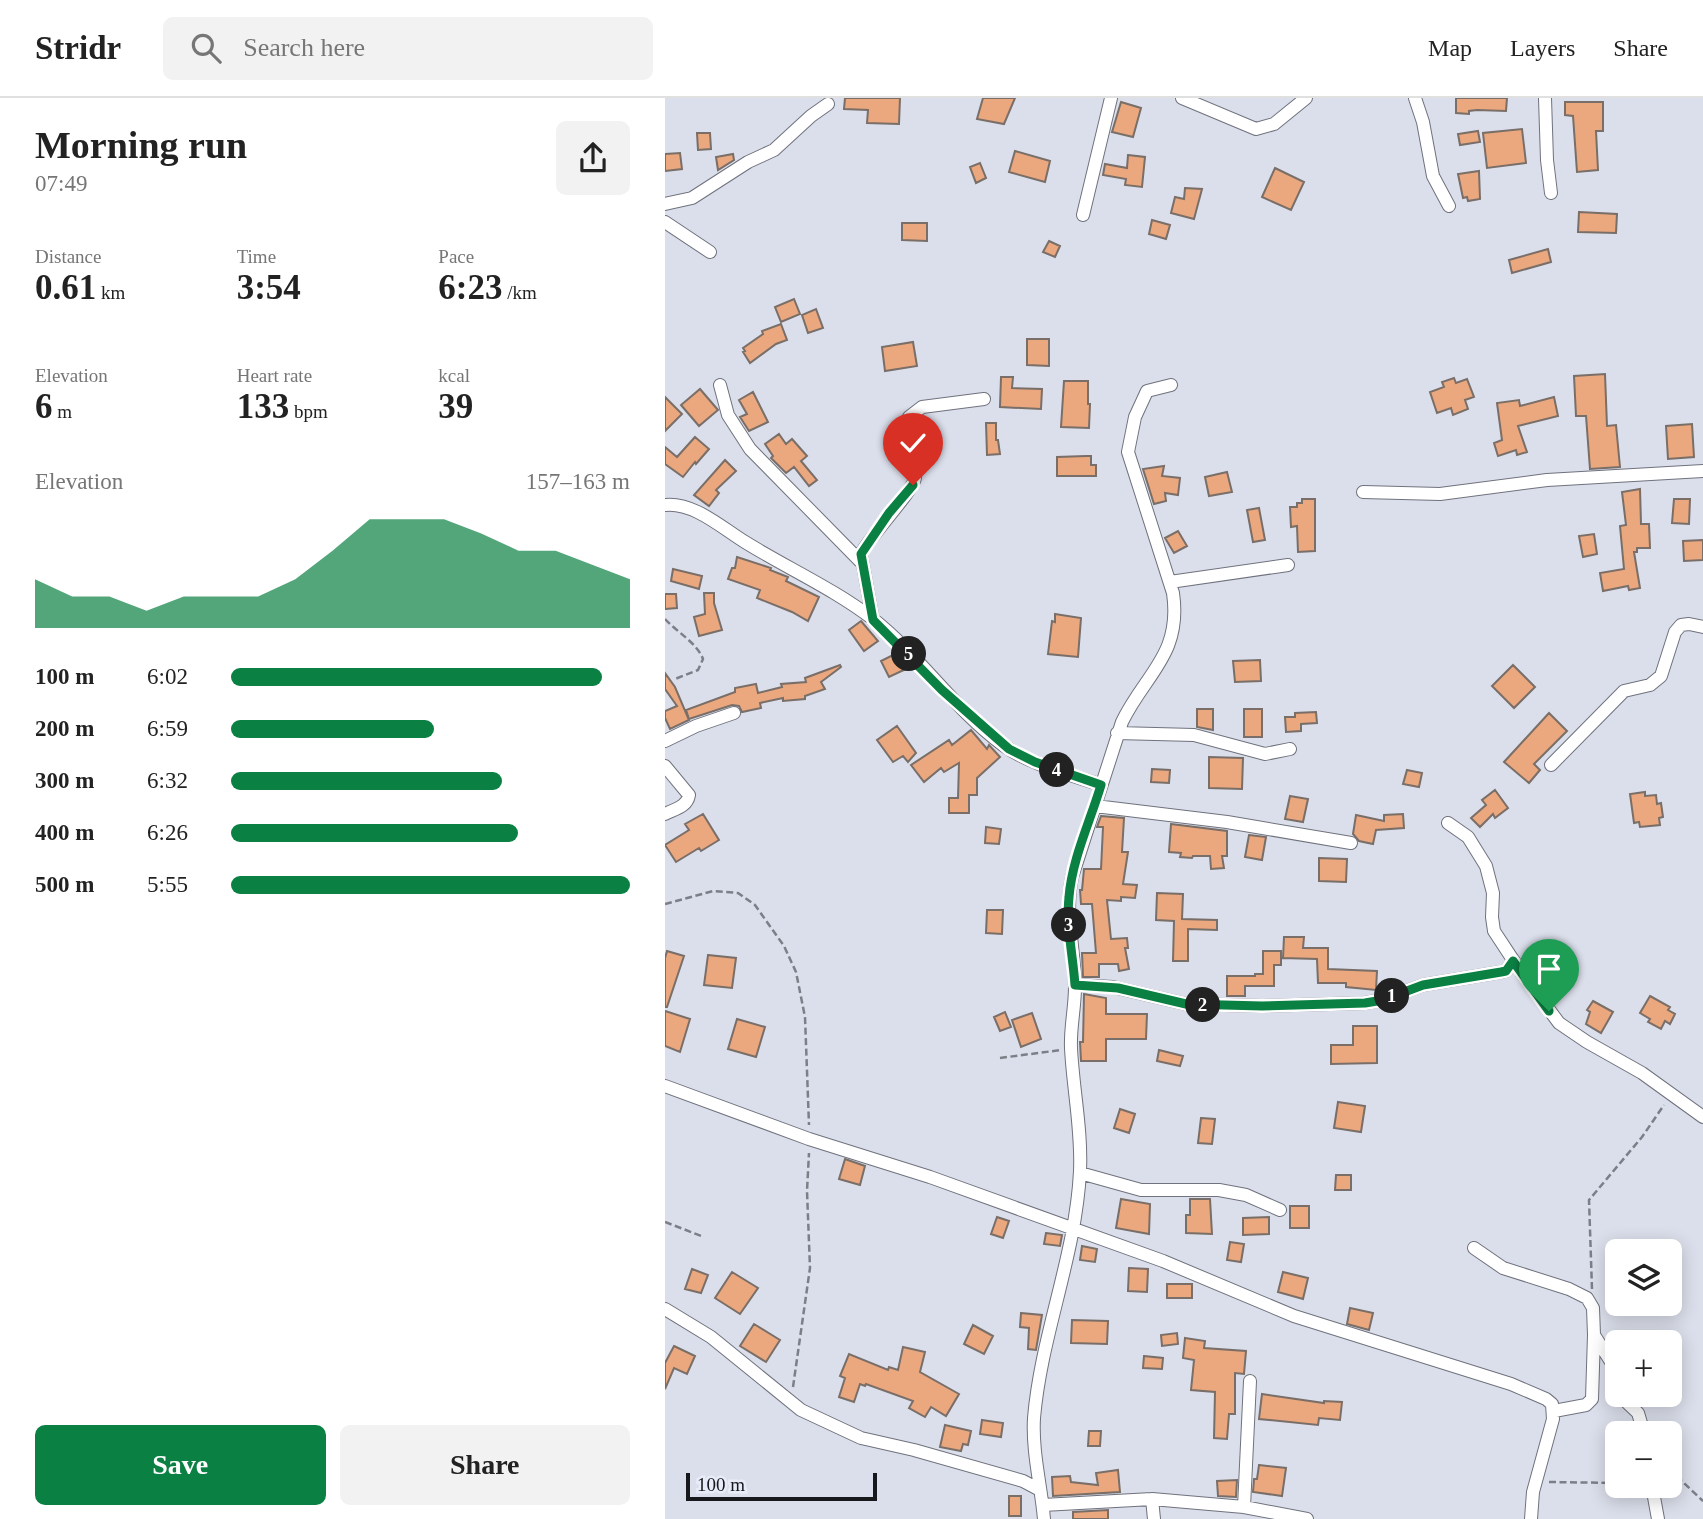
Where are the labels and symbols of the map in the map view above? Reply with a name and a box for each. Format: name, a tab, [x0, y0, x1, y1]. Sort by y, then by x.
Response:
pin	[883, 413, 943, 485]
pin: 5	[891, 636, 927, 672]
pin: 4	[1039, 752, 1075, 788]
pin: 3	[1051, 908, 1087, 942]
pin	[1519, 939, 1579, 1011]
pin: 1	[1375, 978, 1409, 1014]
pin: 2	[1185, 988, 1221, 1023]
scale bar	[686, 1470, 877, 1502]

